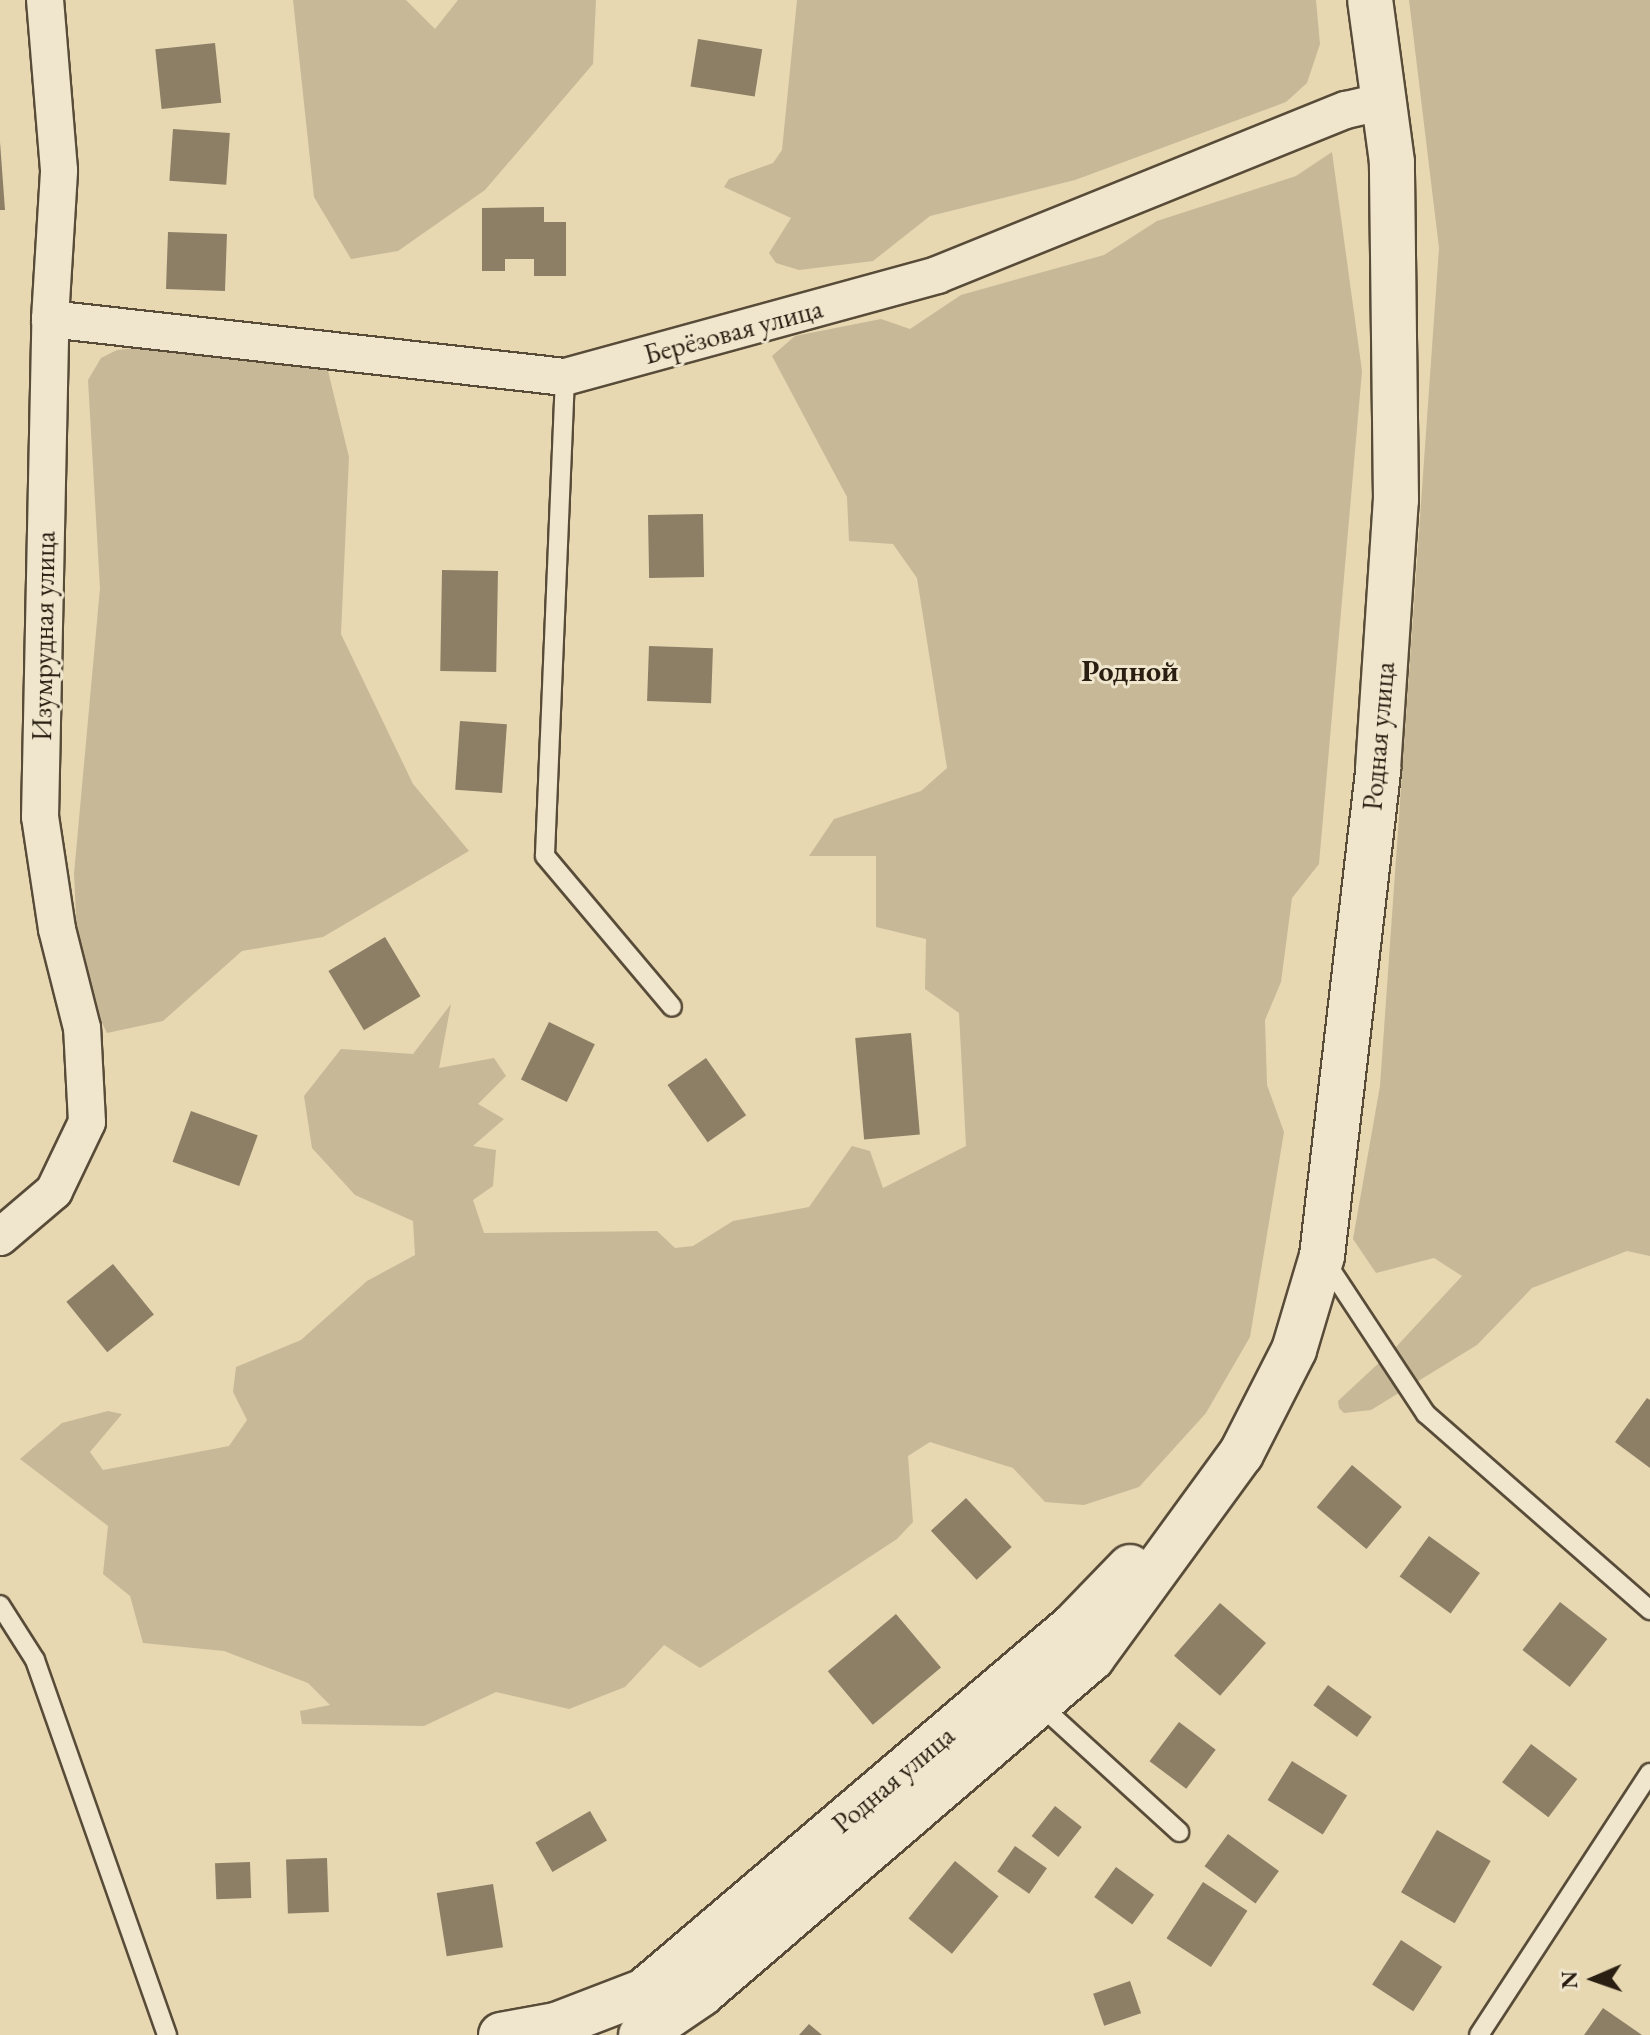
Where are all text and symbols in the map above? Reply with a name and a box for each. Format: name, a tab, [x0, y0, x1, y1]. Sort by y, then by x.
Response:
street label: Берёзовая улица	[640, 291, 826, 371]
street label: Изумрудная улица	[24, 531, 62, 741]
district label: Родной	[1081, 653, 1179, 689]
street label: Родная улица	[1355, 660, 1401, 812]
street label: Родная улица	[825, 1718, 961, 1840]
north arrow	[1554, 1939, 1634, 2019]
text: N	[1555, 1970, 1584, 1989]

